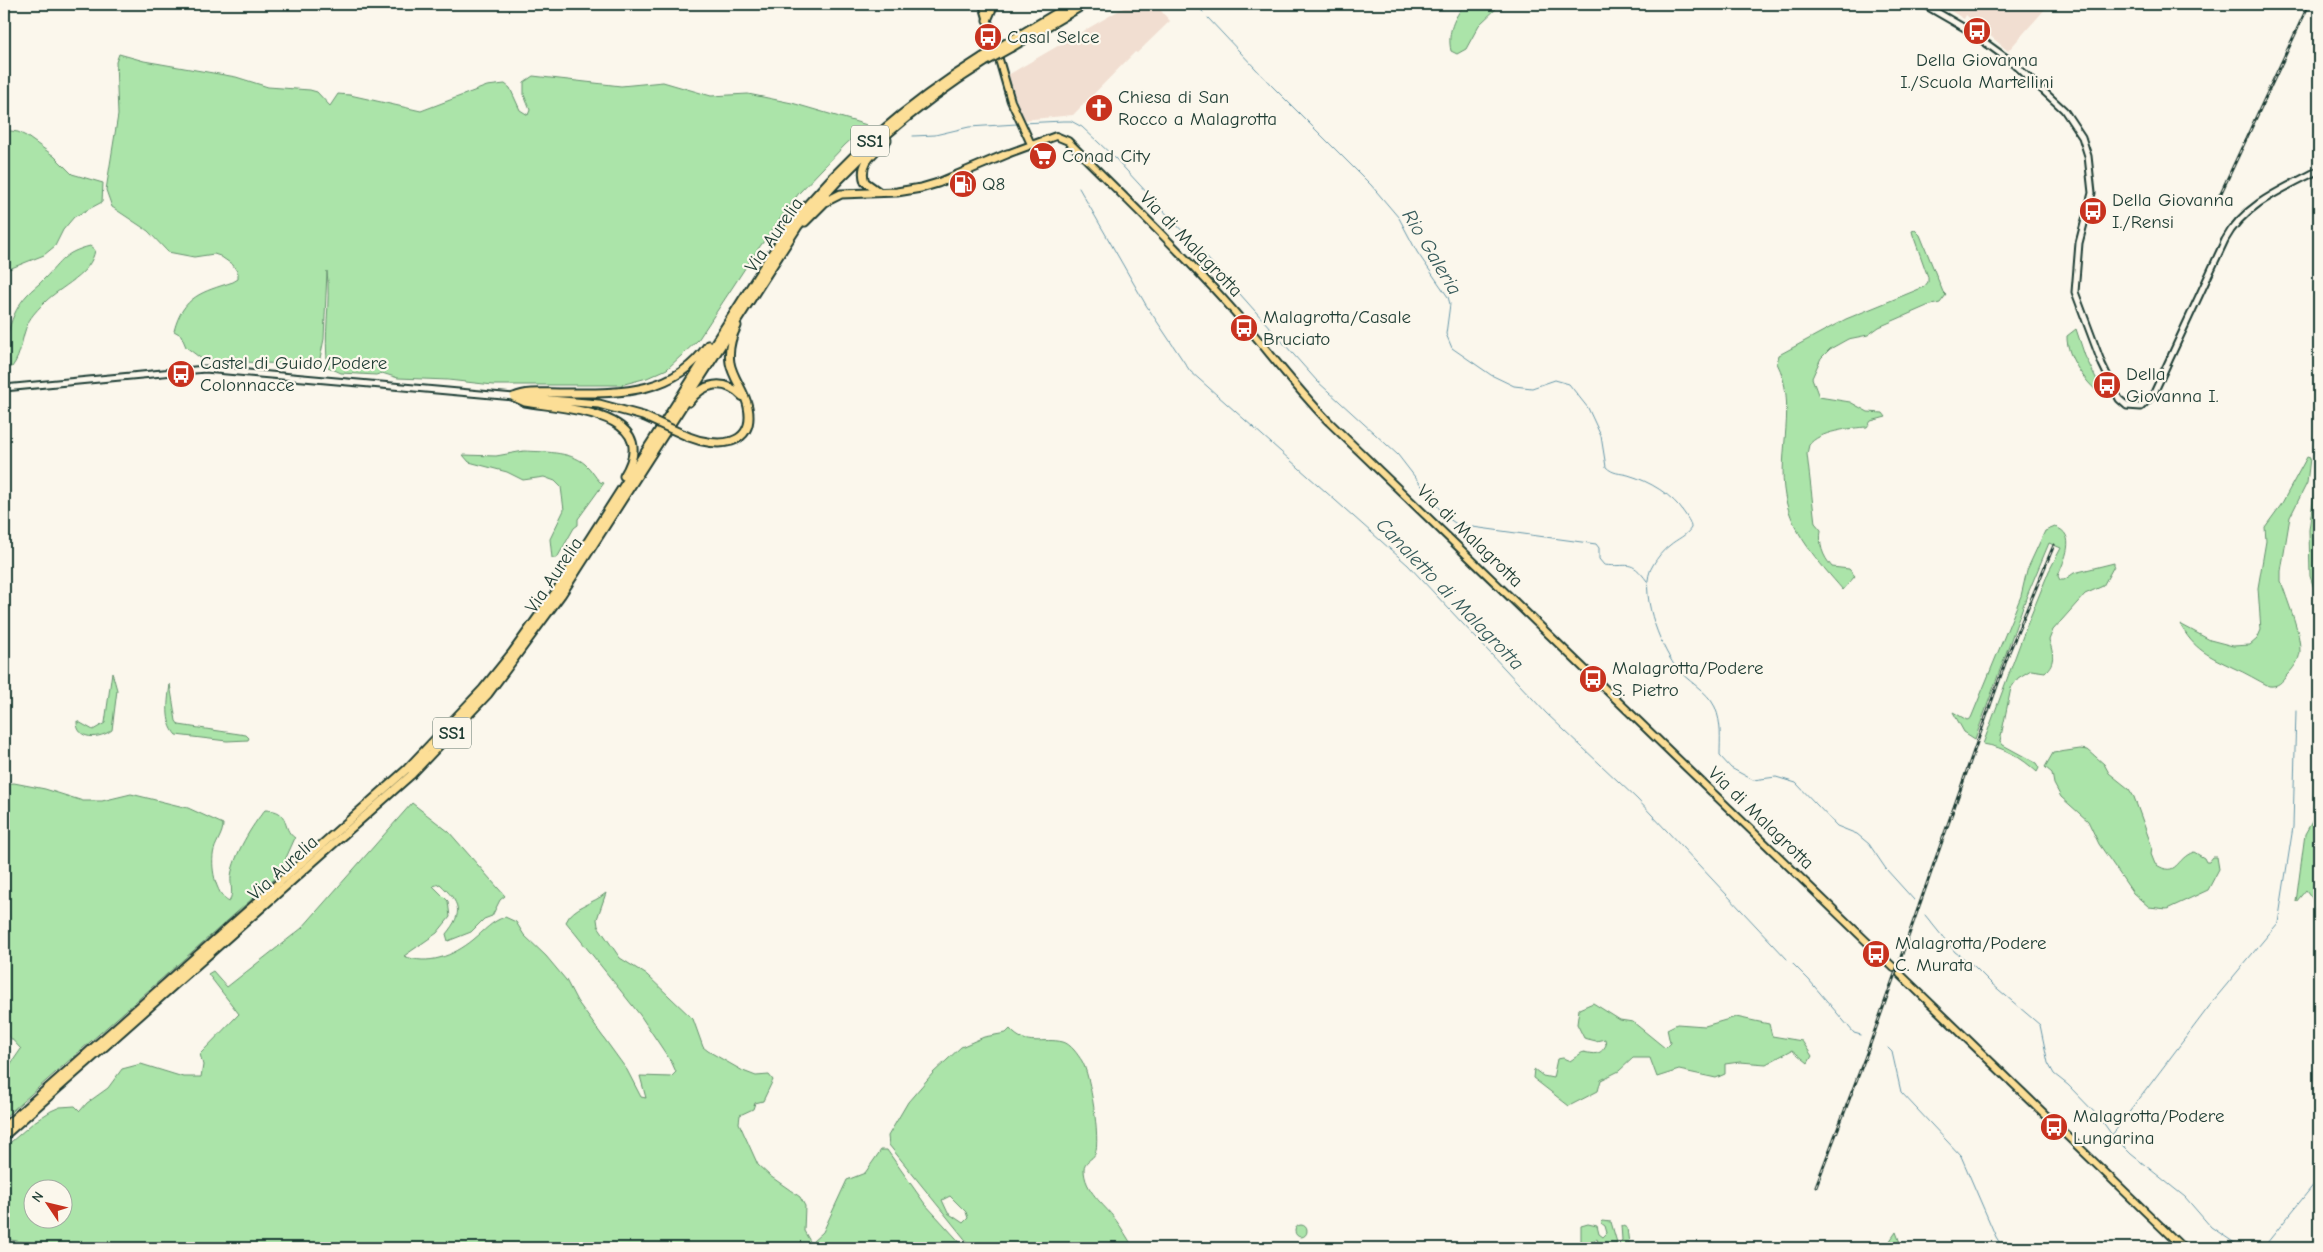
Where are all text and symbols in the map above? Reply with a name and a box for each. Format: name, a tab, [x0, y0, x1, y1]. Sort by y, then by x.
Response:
bus stop icon: Della Giovanna I./Scuola Martellini	[1962, 16, 1992, 46]
bus stop icon: Casal Selce	[973, 22, 1003, 52]
place label: Casal Selce	[1007, 26, 1099, 48]
place label: Della Giovanna I./Scuola Martellini	[1900, 49, 2054, 93]
place label: Chiesa di San Rocco a Malagrotta	[1118, 86, 1277, 130]
church icon: Chiesa di San Rocco a Malagrotta	[1084, 93, 1114, 123]
road number: SS1	[851, 125, 889, 156]
supermarket icon: Conad City	[1028, 141, 1058, 171]
place label: Conad City	[1062, 145, 1151, 167]
fuel station icon: Q8	[948, 169, 978, 199]
place label: Q8	[982, 173, 1005, 195]
street label: Via di Malagrotta	[1135, 187, 1247, 301]
place label: Della Giovanna I./Rensi	[2112, 189, 2234, 233]
street label: Via Aurelia	[740, 193, 808, 277]
bus stop icon: Della Giovanna I./Rensi	[2078, 196, 2108, 226]
water label: Rio Galeria	[1398, 205, 1466, 299]
place label: Malagrotta/Casale Bruciato	[1263, 306, 1411, 350]
bus stop icon: Malagrotta/Casale Bruciato	[1229, 313, 1259, 343]
place label: Castel di Guido/Podere Colonnacce	[200, 352, 387, 396]
bus stop icon: Castel di Guido/Podere Colonnacce	[166, 359, 196, 389]
place label: Della Giovanna I.	[2126, 363, 2219, 407]
bus stop icon: Della Giovanna I.	[2092, 370, 2122, 400]
street label: Via di Malagrotta	[1413, 480, 1527, 592]
water label: Canaletto di Malagrotta	[1371, 513, 1529, 675]
street label: Via Aurelia	[521, 533, 587, 617]
place label: Malagrotta/Podere S. Pietro	[1612, 657, 1763, 701]
bus stop icon: Malagrotta/Podere S. Pietro	[1578, 664, 1608, 694]
road number: SS1	[433, 718, 471, 748]
street label: Via di Malagrotta	[1704, 762, 1818, 874]
street label: Via Aurelia	[244, 831, 322, 905]
place label: Malagrotta/Podere C. Murata	[1895, 932, 2046, 976]
bus stop icon: Malagrotta/Podere C. Murata	[1861, 939, 1891, 969]
place label: Malagrotta/Podere Lungarina	[2073, 1105, 2224, 1149]
bus stop icon: Malagrotta/Podere Lungarina	[2039, 1112, 2069, 1142]
north arrow	[22, 1180, 72, 1230]
text: N	[28, 1188, 47, 1205]

